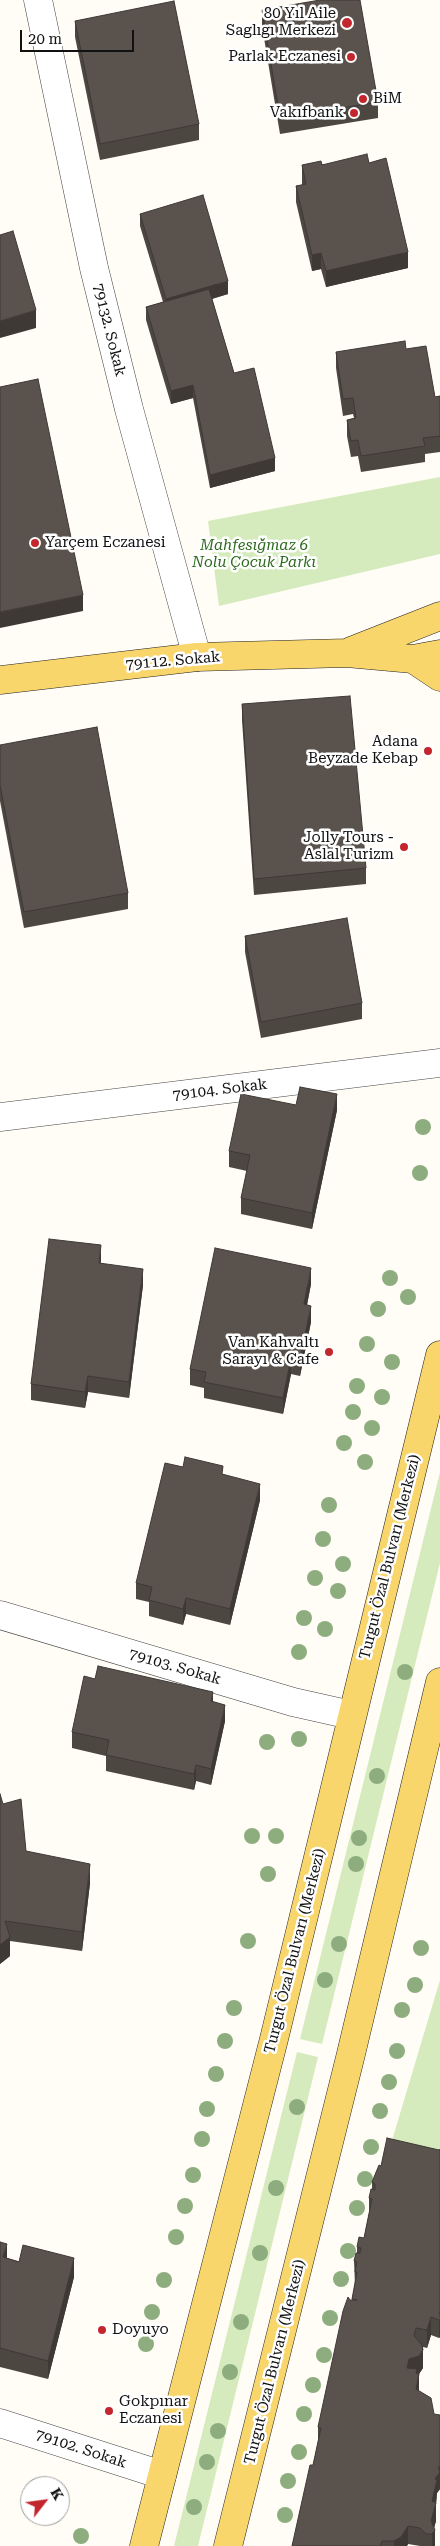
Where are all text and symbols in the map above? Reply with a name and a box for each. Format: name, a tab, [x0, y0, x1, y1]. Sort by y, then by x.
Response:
place label: 80 Yıl Aile Saglıgı Merkezi	[226, 5, 336, 40]
marker: 80 Yıl Aile Saglıgı Merkezi	[340, 16, 354, 30]
scale bar	[22, 20, 136, 52]
text: 20 m	[28, 30, 62, 48]
place label: Parlak Eczanesi	[228, 48, 341, 66]
marker: Parlak Eczanesi	[345, 51, 357, 63]
place label: BiM	[373, 90, 402, 108]
marker: BiM	[357, 93, 369, 105]
place label: Vakıfbank	[270, 104, 344, 122]
marker: Vakıfbank	[348, 107, 360, 119]
street label: 79132. Sokak	[89, 282, 129, 378]
place label: Yarçem Eczanesi	[45, 534, 165, 552]
marker: Yarçem Eczanesi	[29, 537, 41, 549]
park label: Mahfesığmaz 6 Nolu Çocuk Parkı	[192, 537, 316, 572]
street label: 79112. Sokak	[125, 648, 221, 674]
place label: Adana Beyzade Kebap	[308, 733, 418, 768]
marker: Adana Beyzade Kebap	[422, 745, 434, 757]
place label: Jolly Tours - Aslal Turizm	[303, 829, 394, 864]
marker: Jolly Tours - Aslal Turizm	[398, 841, 410, 853]
street label: 79104. Sokak	[172, 1075, 268, 1105]
place label: Van Kahvaltı Sarayı & Cafe	[222, 1334, 319, 1369]
marker: Van Kahvaltı Sarayı & Cafe	[323, 1346, 335, 1358]
street label: Turgut Özal Bulvarı (Merkezi)	[356, 1453, 424, 1661]
street label: 79103. Sokak	[127, 1645, 223, 1689]
street label: Turgut Özal Bulvarı (Merkezi)	[261, 1847, 329, 2055]
street label: Turgut Özal Bulvarı (Merkezi)	[241, 2258, 309, 2466]
place label: Doyuyo	[112, 2321, 169, 2339]
marker: Doyuyo	[96, 2324, 108, 2336]
place label: Gokpınar Eczanesi	[119, 2393, 188, 2428]
marker: Gokpınar Eczanesi	[103, 2405, 115, 2417]
street label: 79102. Sokak	[33, 2426, 129, 2472]
north arrow	[20, 2476, 70, 2526]
text: K	[47, 2485, 67, 2503]

